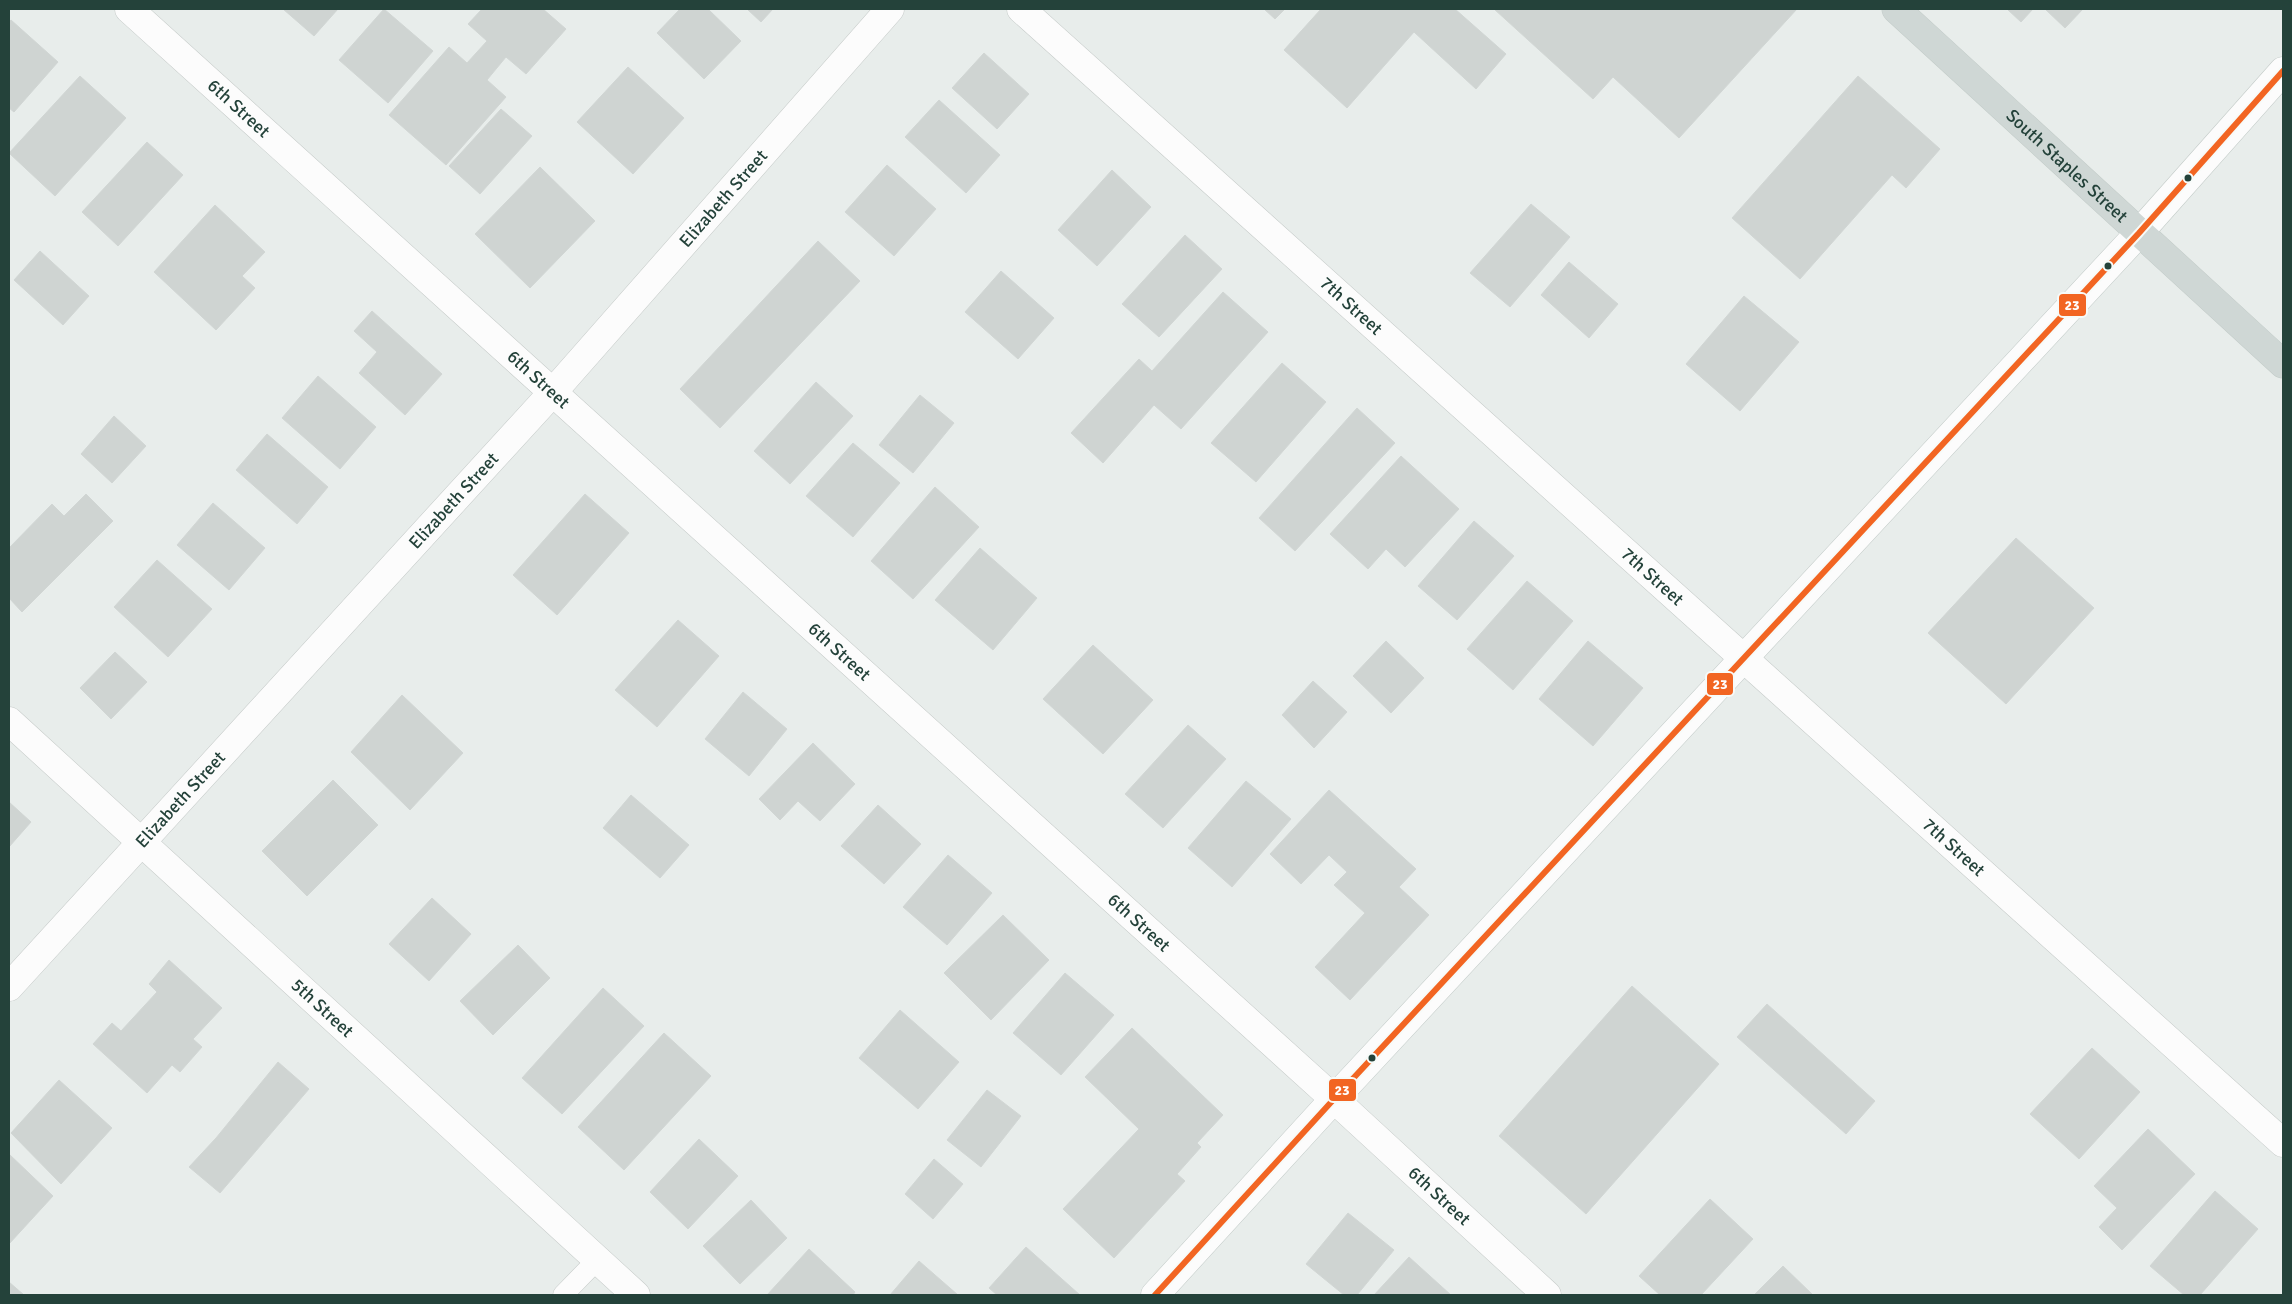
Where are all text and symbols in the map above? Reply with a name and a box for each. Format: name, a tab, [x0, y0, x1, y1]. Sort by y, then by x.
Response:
street label: 6th Street	[203, 74, 275, 142]
street label: South Staples Street	[2002, 105, 2132, 227]
street label: Elizabeth Street	[674, 145, 772, 252]
unlabelled marker	[2183, 173, 2193, 183]
unlabelled marker	[2103, 261, 2113, 271]
street label: 7th Street	[1315, 272, 1387, 340]
line badge: 23	[2058, 293, 2087, 317]
text: 23	[2064, 297, 2080, 314]
street label: 6th Street	[503, 345, 574, 413]
street label: Elizabeth Street	[404, 448, 503, 553]
street label: 7th Street	[1617, 543, 1688, 610]
street label: 6th Street	[804, 618, 875, 686]
line badge: 23	[1706, 672, 1734, 696]
text: 23	[1712, 676, 1728, 693]
street label: Elizabeth Street	[131, 747, 230, 852]
street label: 7th Street	[1918, 813, 1990, 881]
street label: 6th Street	[1103, 889, 1175, 957]
street label: 5th Street	[287, 974, 358, 1042]
unlabelled marker	[1367, 1053, 1377, 1063]
line badge: 23	[1328, 1078, 1357, 1102]
text: 23	[1334, 1082, 1350, 1099]
street label: 6th Street	[1404, 1162, 1475, 1230]

